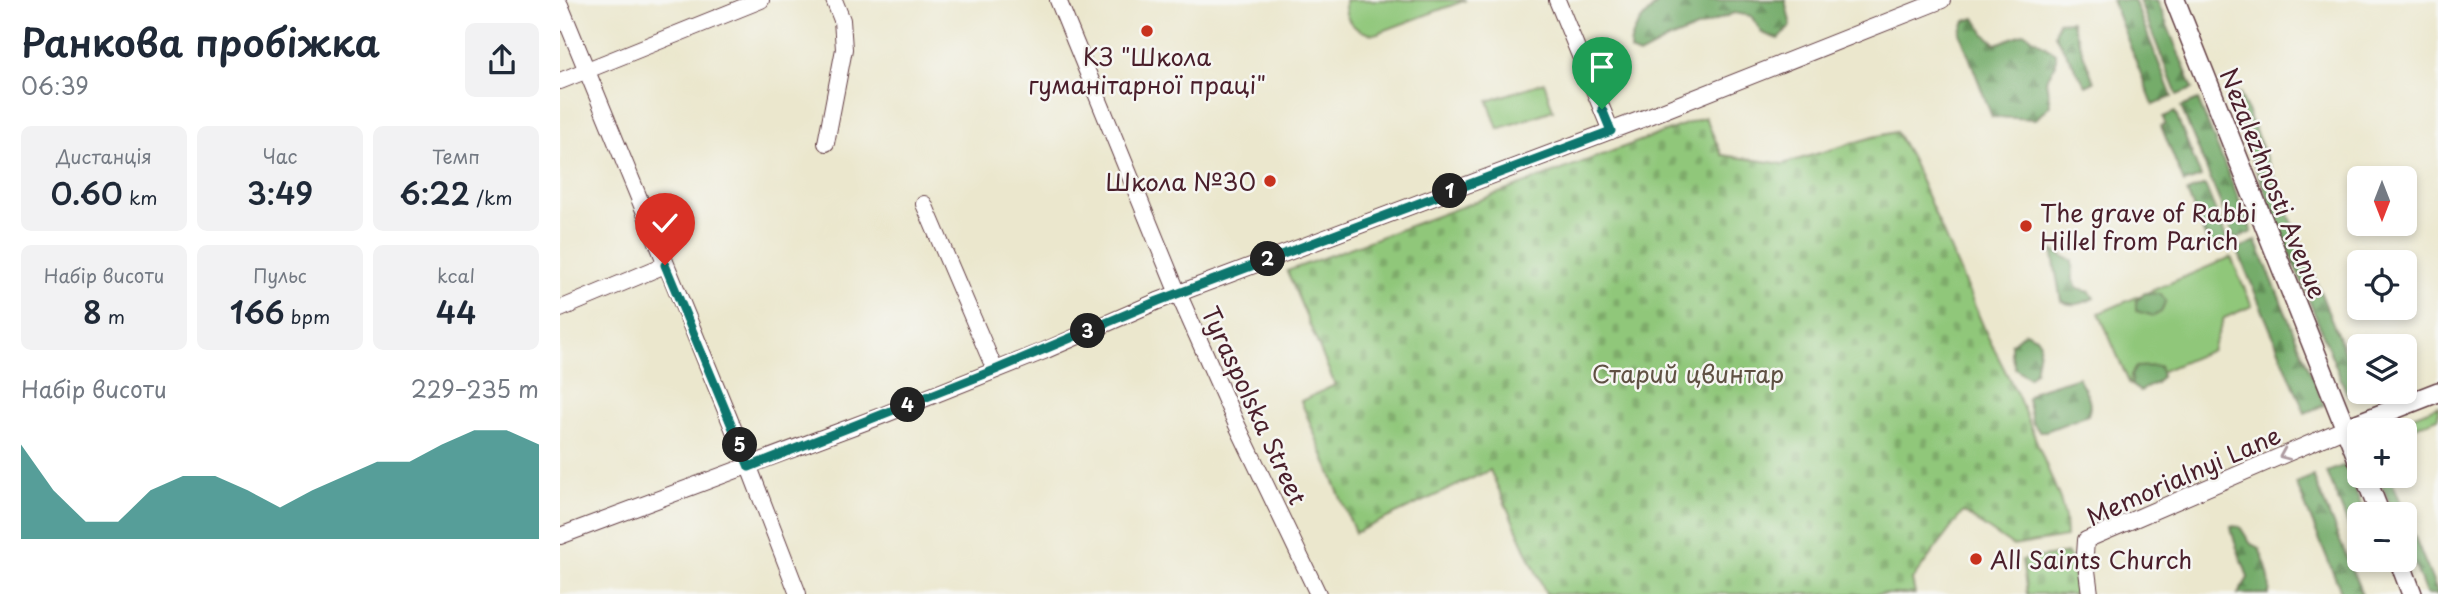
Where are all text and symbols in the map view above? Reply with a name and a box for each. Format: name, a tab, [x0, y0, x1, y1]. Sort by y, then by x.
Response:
text: Ранкова пробіжка	[21, 13, 380, 70]
button: share	[465, 23, 539, 97]
marker: КЗ "Школа гуманітарної праці"	[1139, 23, 1155, 39]
pin	[1572, 37, 1632, 109]
place label: КЗ "Школа гуманітарної праці"	[1028, 38, 1266, 102]
icon: arrive	[1583, 48, 1621, 86]
street label: Nezalezhnosti Avenue	[2211, 62, 2337, 304]
text: 06:39	[21, 68, 89, 103]
text: Дистанція	[56, 142, 152, 170]
text: Час	[263, 142, 297, 170]
text: Темп	[432, 142, 480, 170]
place label: Школа №30	[1105, 163, 1256, 199]
north arrow	[2347, 166, 2417, 236]
map controls	[2347, 166, 2417, 572]
text: 0.60	[51, 170, 123, 215]
text: 3:49	[247, 170, 313, 215]
text: 6:22	[399, 170, 470, 215]
marker: Школа №30	[1262, 173, 1278, 189]
pin: 1	[1432, 174, 1468, 208]
text: 1	[1445, 176, 1454, 204]
text: km	[123, 183, 157, 211]
text: /km	[470, 183, 513, 211]
pin	[635, 193, 695, 265]
place label: The grave of Rabbi Hillel from Parich	[2040, 194, 2257, 258]
icon: check	[646, 204, 684, 242]
marker: The grave of Rabbi Hillel from Parich	[2018, 218, 2034, 234]
pin: 2	[1250, 242, 1286, 276]
text: 2	[1261, 244, 1274, 272]
button: locate	[2347, 250, 2417, 320]
text: Набір висоти	[44, 261, 164, 289]
text: Пульс	[253, 261, 307, 289]
text: kcal	[437, 261, 475, 289]
text: 8	[83, 289, 102, 334]
text: 166	[230, 289, 285, 334]
text: 44	[436, 289, 476, 334]
street label: Tyraspolska Street	[1193, 300, 1317, 510]
text: m	[102, 302, 125, 330]
text: bpm	[285, 302, 330, 330]
pin: 3	[1070, 314, 1106, 348]
text: 3	[1081, 316, 1094, 344]
button: layers	[2347, 334, 2417, 404]
park label: Старий цвинтар	[1592, 355, 1784, 391]
text: Набір висоти	[21, 371, 167, 406]
text: 229–235 m	[411, 371, 539, 406]
pin: 4	[890, 388, 926, 422]
text: 4	[901, 390, 914, 418]
street label: Memorialnyi Lane	[2080, 416, 2286, 534]
button: +	[2347, 418, 2417, 488]
pin: 5	[722, 428, 758, 462]
text: 5	[733, 430, 746, 458]
one-way arrow	[2278, 447, 2291, 461]
button: −	[2347, 502, 2417, 572]
place label: All Saints Church	[1990, 541, 2192, 577]
marker: All Saints Church	[1968, 551, 1984, 567]

